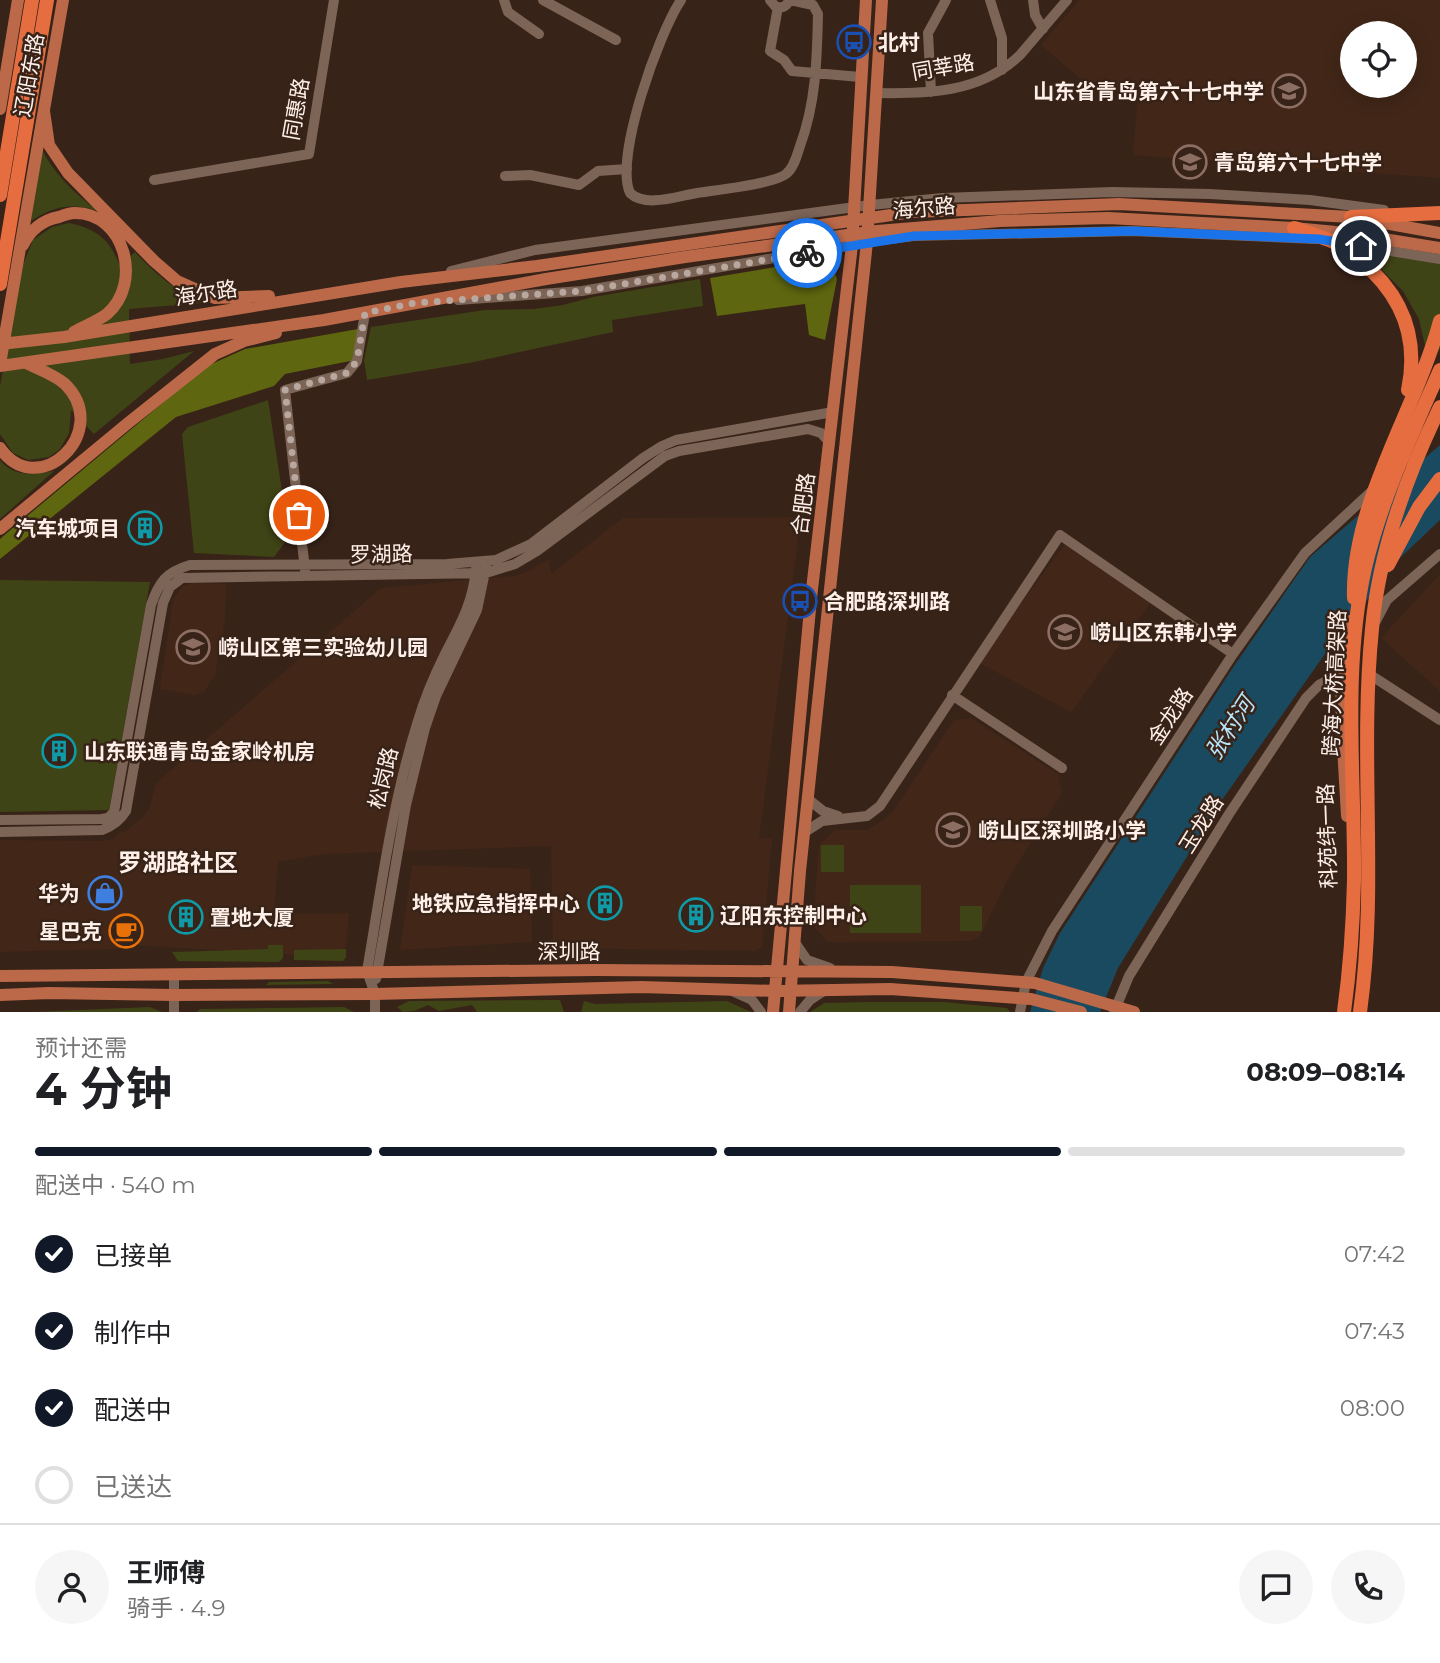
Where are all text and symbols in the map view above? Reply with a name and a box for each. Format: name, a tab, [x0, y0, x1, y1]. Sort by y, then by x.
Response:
map controls	[1340, 21, 1417, 98]
button: locate	[1340, 21, 1417, 98]
bus stop icon: 北村	[835, 23, 873, 61]
place label: 北村	[878, 30, 920, 55]
street label: 辽阳东路	[9, 31, 49, 119]
street label: 同莘路	[910, 49, 976, 85]
school or university icon: 山东省青岛第六十七中学	[1270, 72, 1308, 110]
street label: 同惠路	[278, 76, 314, 142]
place label: 山东省青岛第六十七中学	[1033, 79, 1264, 104]
school or university icon: 青岛第六十七中学	[1171, 143, 1209, 181]
place label: 青岛第六十七中学	[1214, 150, 1382, 175]
street label: 海尔路	[892, 193, 956, 223]
pin	[1331, 216, 1391, 276]
courier	[772, 218, 842, 288]
icon: home	[1342, 227, 1380, 265]
icon: bike	[788, 234, 826, 272]
street label: 海尔路	[173, 276, 239, 310]
street label: 合肥路	[787, 471, 819, 537]
pin	[269, 485, 329, 545]
icon: bag	[280, 496, 318, 534]
building icon: 汽车城项目	[126, 509, 164, 547]
place label: 汽车城项目	[15, 516, 120, 541]
street label: 罗湖路	[349, 541, 413, 567]
bus stop icon: 合肥路深圳路	[781, 582, 819, 620]
place label: 合肥路深圳路	[824, 589, 950, 614]
street label: 跨海大桥高架路	[1318, 609, 1350, 757]
school or university icon: 崂山区东韩小学	[1046, 613, 1084, 651]
place label: 崂山区东韩小学	[1090, 620, 1237, 645]
school or university icon: 崂山区第三实验幼儿园	[174, 628, 212, 666]
place label: 崂山区第三实验幼儿园	[218, 635, 428, 660]
street label: 金龙路	[1142, 683, 1198, 749]
water label: 张村河	[1199, 688, 1263, 765]
building icon: 山东联通青岛金家岭机房	[40, 732, 78, 770]
place label: 山东联通青岛金家岭机房	[84, 739, 315, 764]
street label: 松岗路	[363, 744, 403, 812]
street label: 科苑纬一路	[1313, 783, 1341, 889]
street label: 玉龙路	[1174, 791, 1228, 857]
school or university icon: 崂山区深圳路小学	[934, 811, 972, 849]
place label: 崂山区深圳路小学	[978, 818, 1146, 843]
district label: 罗湖路社区	[118, 848, 238, 877]
shop icon: 华为	[86, 874, 124, 912]
place label: 华为	[38, 881, 80, 906]
building icon: 地铁应急指挥中心	[586, 884, 624, 922]
place label: 地铁应急指挥中心	[412, 891, 580, 916]
building icon: 辽阳东控制中心	[677, 896, 715, 934]
building icon: 置地大厦	[167, 898, 205, 936]
place label: 辽阳东控制中心	[720, 903, 867, 928]
place label: 置地大厦	[210, 905, 294, 930]
cafe icon: 星巴克	[107, 912, 145, 950]
place label: 星巴克	[39, 919, 102, 944]
street label: 深圳路	[538, 939, 601, 964]
text: 预计还需	[35, 1034, 127, 1062]
text: 08:09–08:14	[1246, 1056, 1405, 1088]
text: 4 分钟	[35, 1060, 172, 1117]
text: 配送中 · 540 m	[35, 1171, 196, 1199]
icon: check	[35, 1235, 73, 1273]
text: 已接单	[94, 1240, 172, 1272]
text: 07:42	[1344, 1240, 1405, 1268]
icon: check	[35, 1312, 73, 1350]
text: 制作中	[94, 1317, 172, 1349]
text: 07:43	[1344, 1317, 1405, 1345]
icon: check	[35, 1389, 73, 1427]
text: 配送中	[94, 1394, 172, 1426]
text: 08:00	[1340, 1394, 1405, 1422]
text: 已送达	[94, 1471, 172, 1503]
button: person	[35, 1550, 109, 1624]
button: chat	[1239, 1550, 1313, 1624]
button: phone	[1331, 1550, 1405, 1624]
text: 王师傅	[127, 1557, 205, 1589]
text: 骑手 · 4.9	[127, 1594, 225, 1622]

